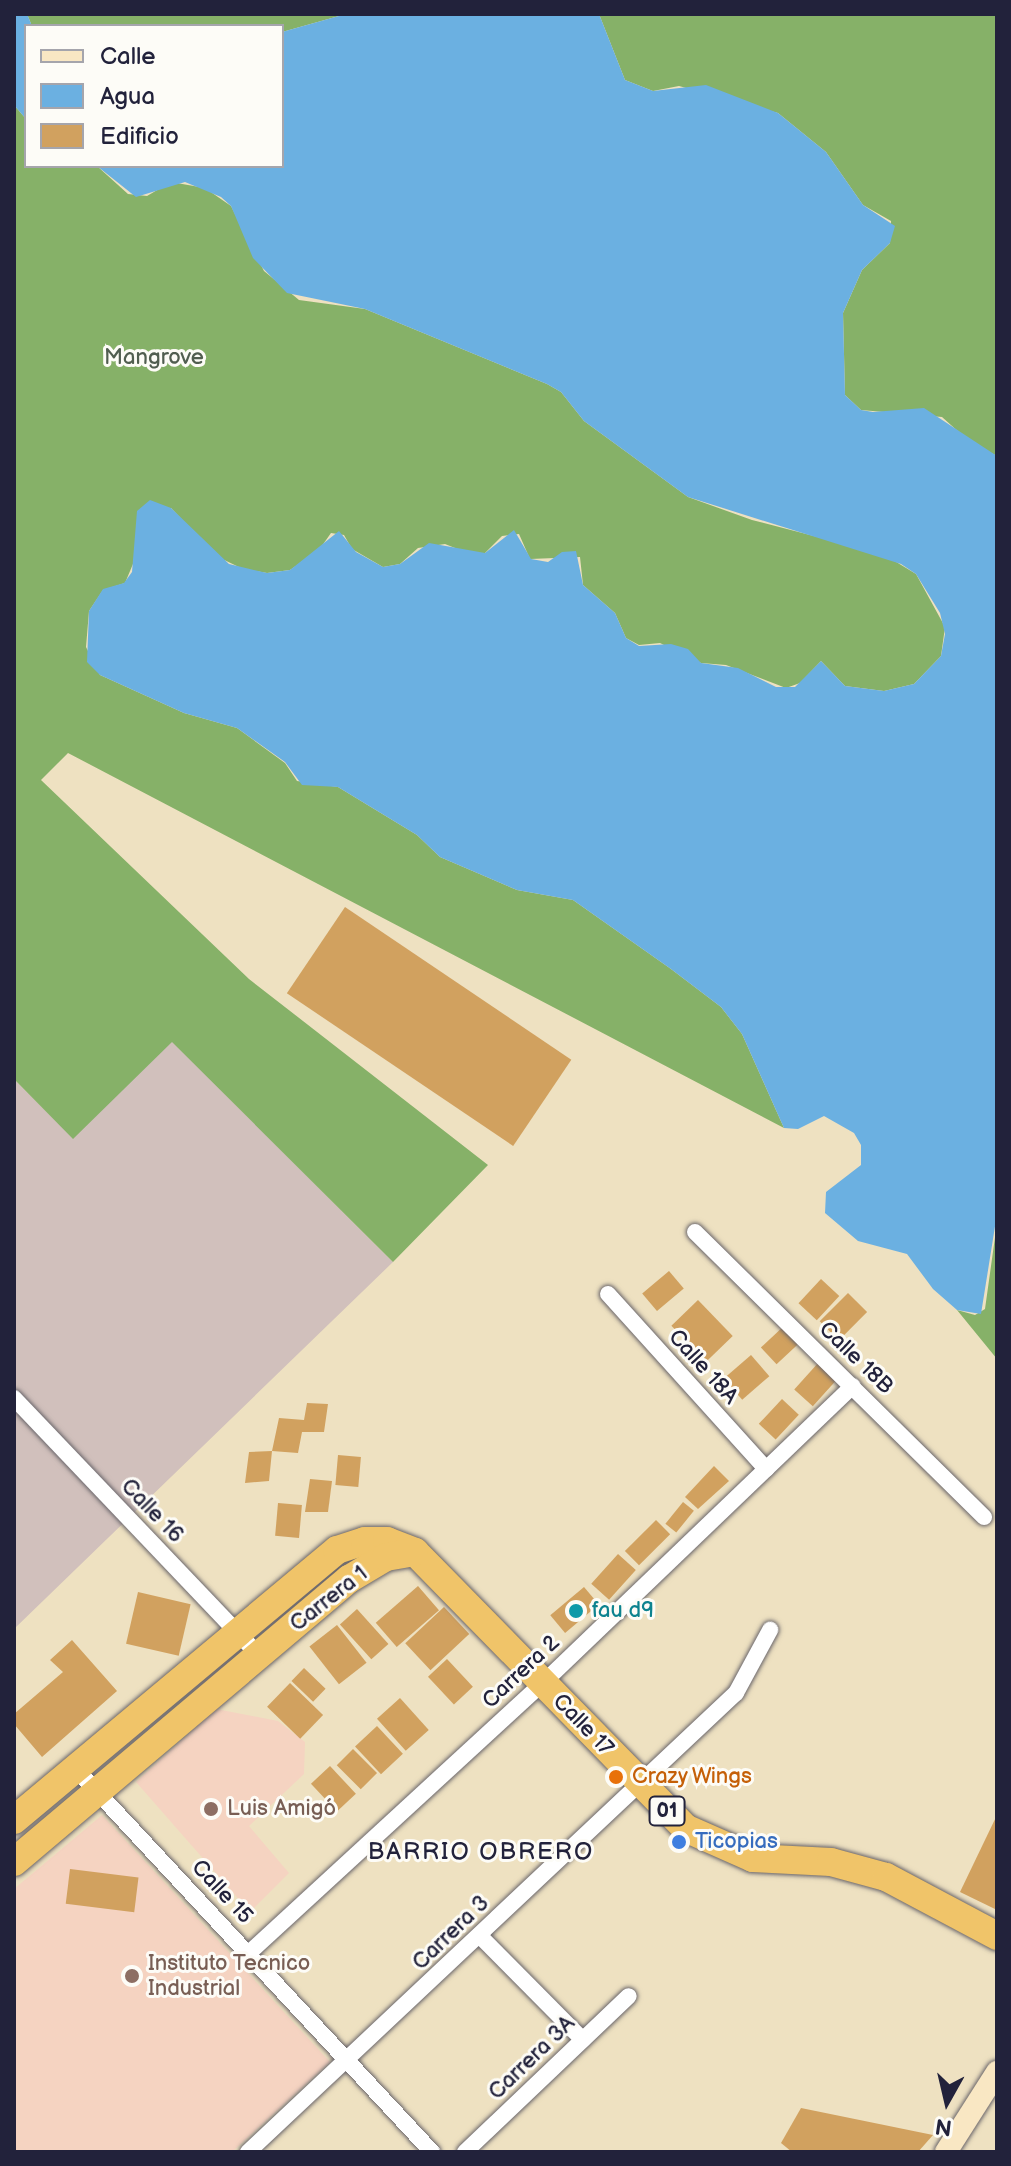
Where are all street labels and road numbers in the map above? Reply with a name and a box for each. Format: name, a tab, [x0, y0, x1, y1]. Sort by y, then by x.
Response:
street label: Calle 18B	[813, 1316, 899, 1400]
street label: Calle 18A	[663, 1324, 743, 1410]
street label: Calle 16	[115, 1474, 189, 1548]
street label: Carrera 1	[285, 1561, 373, 1637]
street label: Carrera 2	[477, 1630, 565, 1714]
street label: Calle 17	[547, 1688, 619, 1762]
road number: 01	[647, 1795, 687, 1827]
street label: Calle 15	[186, 1855, 258, 1929]
street label: Carrera 3	[407, 1890, 495, 1976]
street label: Carrera 3A	[483, 2010, 581, 2106]

